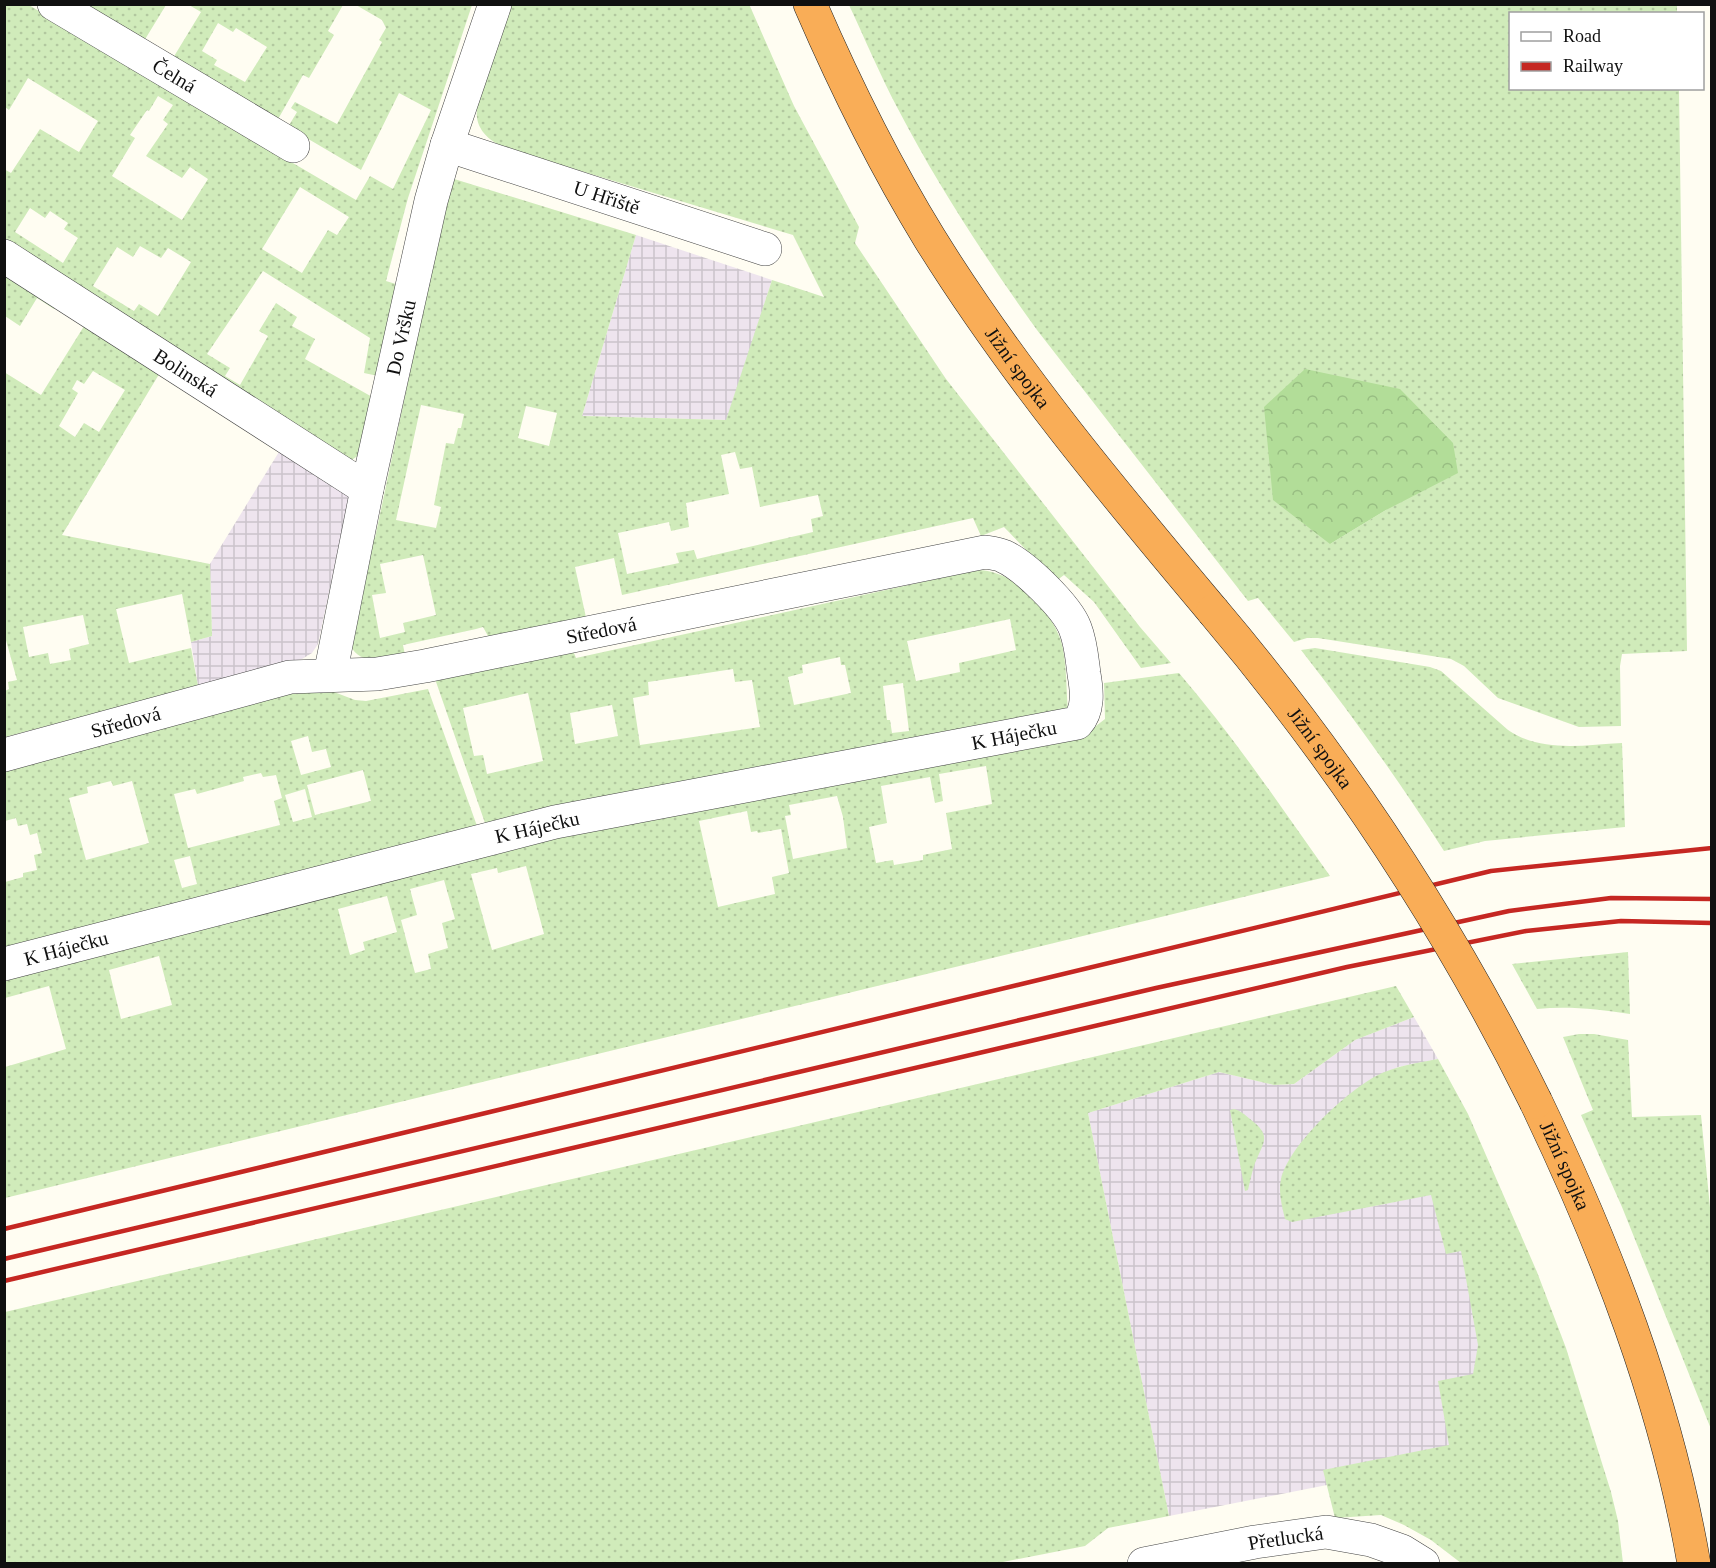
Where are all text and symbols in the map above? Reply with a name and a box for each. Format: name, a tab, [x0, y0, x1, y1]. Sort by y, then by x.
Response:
legend	[1509, 12, 1704, 90]
text: Road	[1563, 26, 1601, 46]
street label: Čelná	[149, 53, 200, 97]
text: Railway	[1563, 56, 1623, 76]
street label: U Hřiště	[571, 176, 643, 218]
street label: Do Vršku	[382, 297, 420, 377]
street label: Jižní spojka	[981, 323, 1055, 413]
street label: Bolinská	[150, 344, 222, 401]
street label: Středová	[564, 612, 638, 648]
street label: Středová	[88, 702, 163, 742]
street label: Jižní spojka	[1283, 703, 1357, 793]
street label: K Háječku	[970, 716, 1059, 755]
street label: K Háječku	[493, 807, 582, 848]
street label: K Háječku	[22, 926, 111, 971]
street label: Jižní spojka	[1536, 1118, 1595, 1213]
street label: Přetlucká	[1246, 1522, 1325, 1554]

